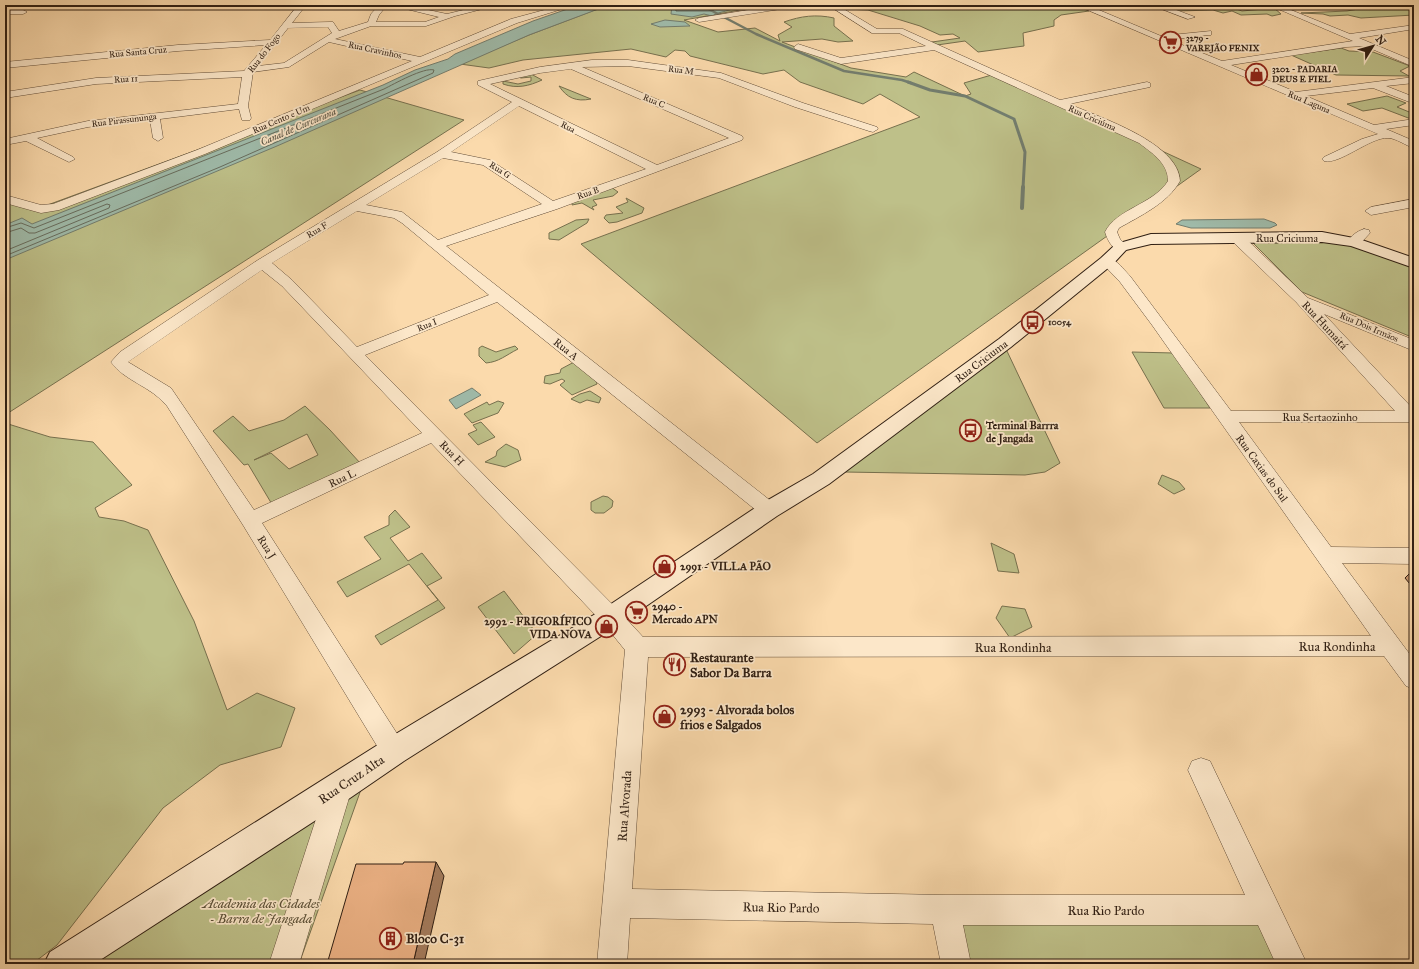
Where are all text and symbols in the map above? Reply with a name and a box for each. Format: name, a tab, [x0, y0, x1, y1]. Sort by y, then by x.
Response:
north arrow	[1353, 26, 1393, 66]
supermarket icon: 3279 - VAREJÃO FENIX	[1157, 30, 1183, 56]
street label: Rua do Fogo	[245, 31, 283, 75]
place label: 3279 - VAREJÃO FENIX	[1185, 32, 1261, 54]
text: N	[1373, 33, 1389, 48]
street label: Rua Cravinhos	[347, 38, 403, 61]
street label: Rua Santa Cruz	[109, 43, 167, 60]
shop icon: 3202 - PADARIA DEUS E FIEL	[1243, 61, 1269, 87]
street label: Rua M	[667, 62, 695, 77]
place label: 3202 - PADARIA DEUS E FIEL	[1272, 63, 1338, 84]
street label: Rua 11	[114, 72, 139, 85]
street label: Rua Laguna	[1286, 88, 1332, 116]
street label: Rua C	[641, 91, 667, 110]
street label: Rua Cento e Um	[250, 101, 312, 136]
street label: Rua Criciúma	[1067, 102, 1118, 133]
water label: Canal de Curcurana	[259, 106, 338, 148]
street label: Rua Pirassununga	[91, 110, 157, 130]
street label: Rua	[559, 118, 578, 135]
street label: Rua G	[487, 159, 513, 181]
street label: Rua B	[575, 184, 600, 201]
street label: Rua F	[304, 219, 329, 240]
street label: Rua Criciuma	[1256, 232, 1319, 245]
street label: Rua Humaitá	[1299, 299, 1350, 352]
bus stop icon: 10054	[1019, 309, 1045, 335]
street label: Rua Dois Irmãos	[1338, 309, 1400, 344]
street label: Rua I	[415, 316, 439, 334]
place label: 10054	[1048, 316, 1072, 328]
street label: Rua A	[551, 336, 581, 363]
street label: Rua Criciuma	[952, 337, 1010, 385]
street label: Rua Sertaozinho	[1282, 411, 1358, 424]
bus stop icon: Terminal Barrra de Jangada	[957, 418, 983, 444]
place label: Terminal Barrra de Jangada	[985, 419, 1059, 446]
street label: Rua Caxias do Sul	[1233, 432, 1290, 505]
street label: Rua H	[437, 438, 467, 469]
street label: Rua L	[326, 467, 358, 490]
street label: Rua J	[254, 533, 279, 562]
shop icon: 2991 - VILLA PÃO	[652, 553, 678, 579]
place label: 2991 - VILLA PÃO	[680, 560, 772, 574]
supermarket icon: 2940 - Mercado APN	[624, 599, 650, 625]
place label: 2940 - Mercado APN	[652, 600, 718, 626]
place label: 2992 - FRIGORÍFICO VIDA NOVA	[484, 614, 593, 641]
shop icon: 2992 - FRIGORÍFICO VIDA NOVA	[594, 614, 620, 640]
street label: Rua Rondinha	[1299, 639, 1376, 655]
street label: Rua Rondinha	[975, 640, 1052, 656]
place label: Restaurante Sabor Da Barra	[690, 650, 772, 681]
restaurant icon: Restaurante Sabor Da Barra	[661, 651, 687, 677]
place label: 2993 - Alvorada bolos frios e Salgados	[679, 702, 795, 733]
shop icon: 2993 - Alvorada bolos frios e Salgados	[652, 703, 678, 729]
street label: Rua Cruz Alta	[316, 752, 388, 808]
street label: Rua Alvorada	[615, 769, 636, 842]
park label: Academia das Cidades - Barra de Jangada	[200, 896, 320, 927]
street label: Rua Rio Pardo	[742, 899, 820, 917]
street label: Rua Rio Pardo	[1067, 903, 1145, 919]
building icon: Bloco C-31	[377, 925, 403, 951]
place label: Bloco C-31	[406, 931, 464, 947]

